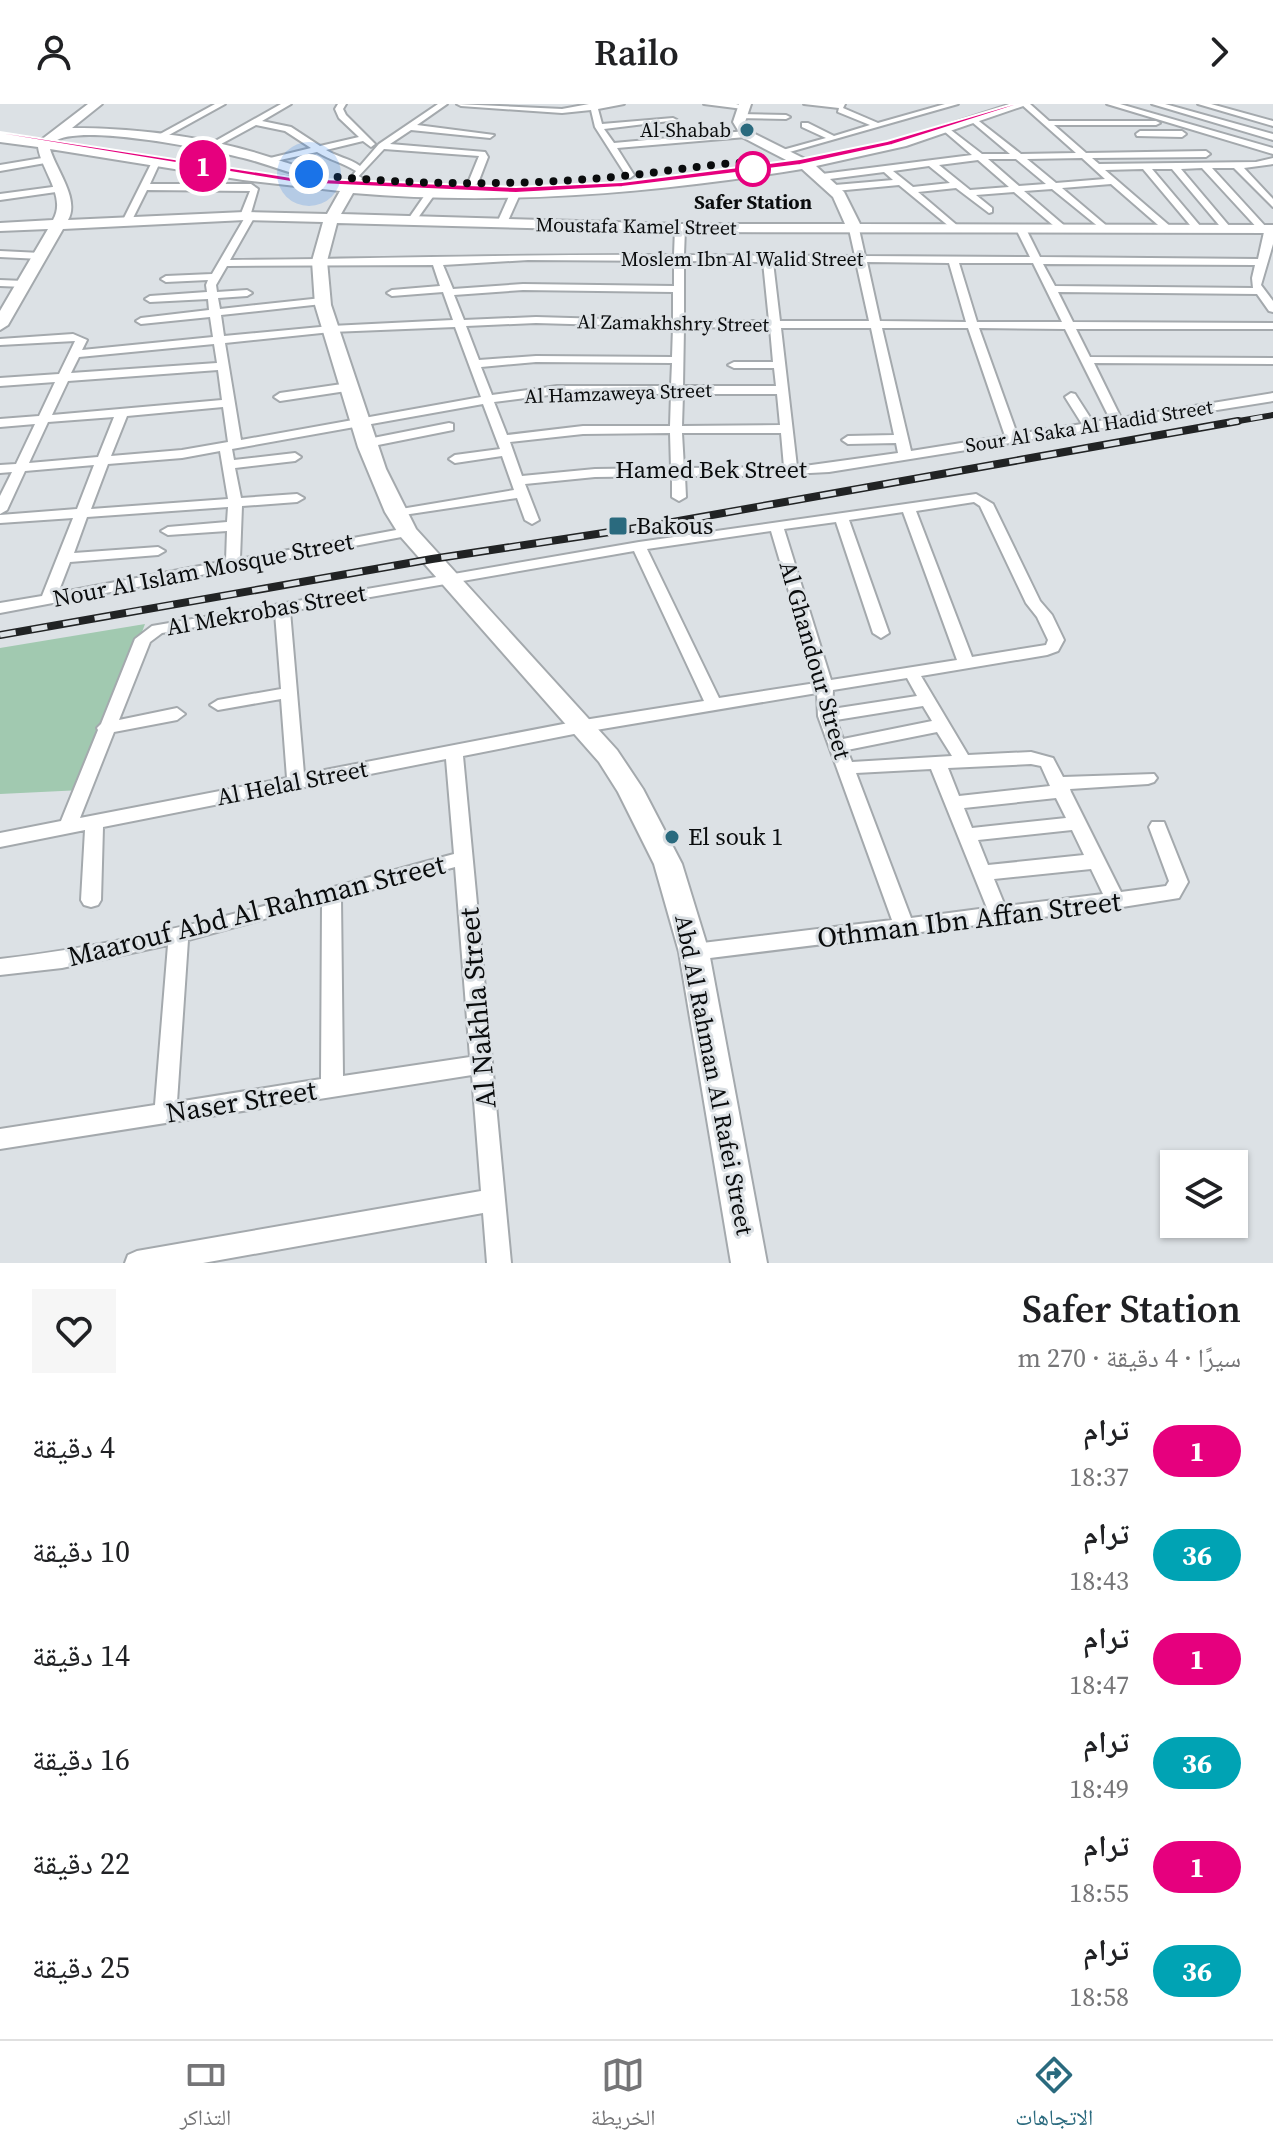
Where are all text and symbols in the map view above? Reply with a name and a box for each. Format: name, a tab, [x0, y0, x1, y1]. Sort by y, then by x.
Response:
text: Railo	[594, 28, 679, 77]
icon: person	[32, 30, 76, 74]
icon: forward	[1197, 30, 1241, 74]
place label: Al-Shabab	[640, 116, 731, 144]
marker: Al-Shabab	[738, 121, 756, 139]
line badge: 1	[177, 140, 229, 192]
text: 1	[195, 147, 211, 185]
marker: Safer Station	[736, 152, 770, 186]
your location	[289, 154, 329, 194]
place label: Safer Station	[694, 188, 812, 216]
street label: Moustafa Kamel Street	[535, 210, 737, 242]
street label: Moslem Ibn Al Walid Street	[621, 245, 864, 273]
street label: Al Zamakhshry Street	[577, 307, 770, 339]
street label: Al Hamzaweya Street	[524, 376, 713, 410]
street label: Sour Al Saka Al Hadid Street	[963, 393, 1215, 459]
street label: Hamed Bek Street	[615, 453, 807, 486]
place label: Bakous	[636, 509, 713, 542]
marker: Bakous	[607, 515, 629, 537]
street label: Nour Al Islam Mosque Street	[50, 524, 356, 615]
street label: Al Ghandour Street	[771, 557, 860, 763]
street label: Al Mekrobas Street	[164, 576, 368, 643]
street label: Al Helal Street	[214, 752, 370, 813]
place label: El souk 1	[688, 820, 783, 853]
marker: El souk 1	[663, 828, 681, 846]
street label: Maarouf Abd Al Rahman Street	[63, 844, 450, 975]
street label: Othman Ibn Affan Street	[815, 881, 1124, 956]
street label: Al Nakhla Street	[449, 905, 505, 1110]
street label: Abd Al Rahman Al Rafei Street	[667, 912, 762, 1238]
street label: Naser Street	[163, 1070, 320, 1132]
map controls	[1160, 1150, 1248, 1238]
button: layers	[1160, 1150, 1248, 1238]
text: Safer Station	[1022, 1283, 1241, 1335]
button: heart	[32, 1289, 116, 1373]
text: سيرًا · 4 دقيقة · 270 m	[1018, 1340, 1241, 1376]
text: ترام	[1083, 1409, 1129, 1450]
text: 4 دقيقة	[32, 1427, 115, 1468]
text: 1	[1189, 1432, 1205, 1470]
text: 18:37	[1069, 1459, 1129, 1495]
text: ترام	[1083, 1513, 1129, 1554]
text: 10 دقيقة	[32, 1531, 130, 1572]
text: 36	[1182, 1536, 1212, 1574]
text: 18:43	[1069, 1563, 1129, 1599]
text: ترام	[1083, 1617, 1129, 1658]
text: 14 دقيقة	[32, 1635, 130, 1676]
text: 1	[1189, 1640, 1205, 1678]
text: 18:47	[1069, 1667, 1129, 1703]
text: ترام	[1083, 1721, 1129, 1762]
text: 16 دقيقة	[32, 1739, 130, 1780]
text: 36	[1182, 1744, 1212, 1782]
text: 18:49	[1069, 1771, 1129, 1807]
text: ترام	[1083, 1825, 1129, 1866]
text: 22 دقيقة	[32, 1843, 130, 1884]
text: 1	[1189, 1848, 1205, 1886]
text: 18:55	[1069, 1875, 1129, 1911]
text: ترام	[1083, 1929, 1129, 1970]
text: 25 دقيقة	[32, 1947, 130, 1988]
text: 36	[1182, 1952, 1212, 1990]
text: 18:58	[1069, 1979, 1129, 2015]
tab: التذاكر	[180, 2053, 231, 2139]
tab: الخريطة	[591, 2053, 656, 2139]
tab: الاتجاهات	[1015, 2053, 1093, 2139]

